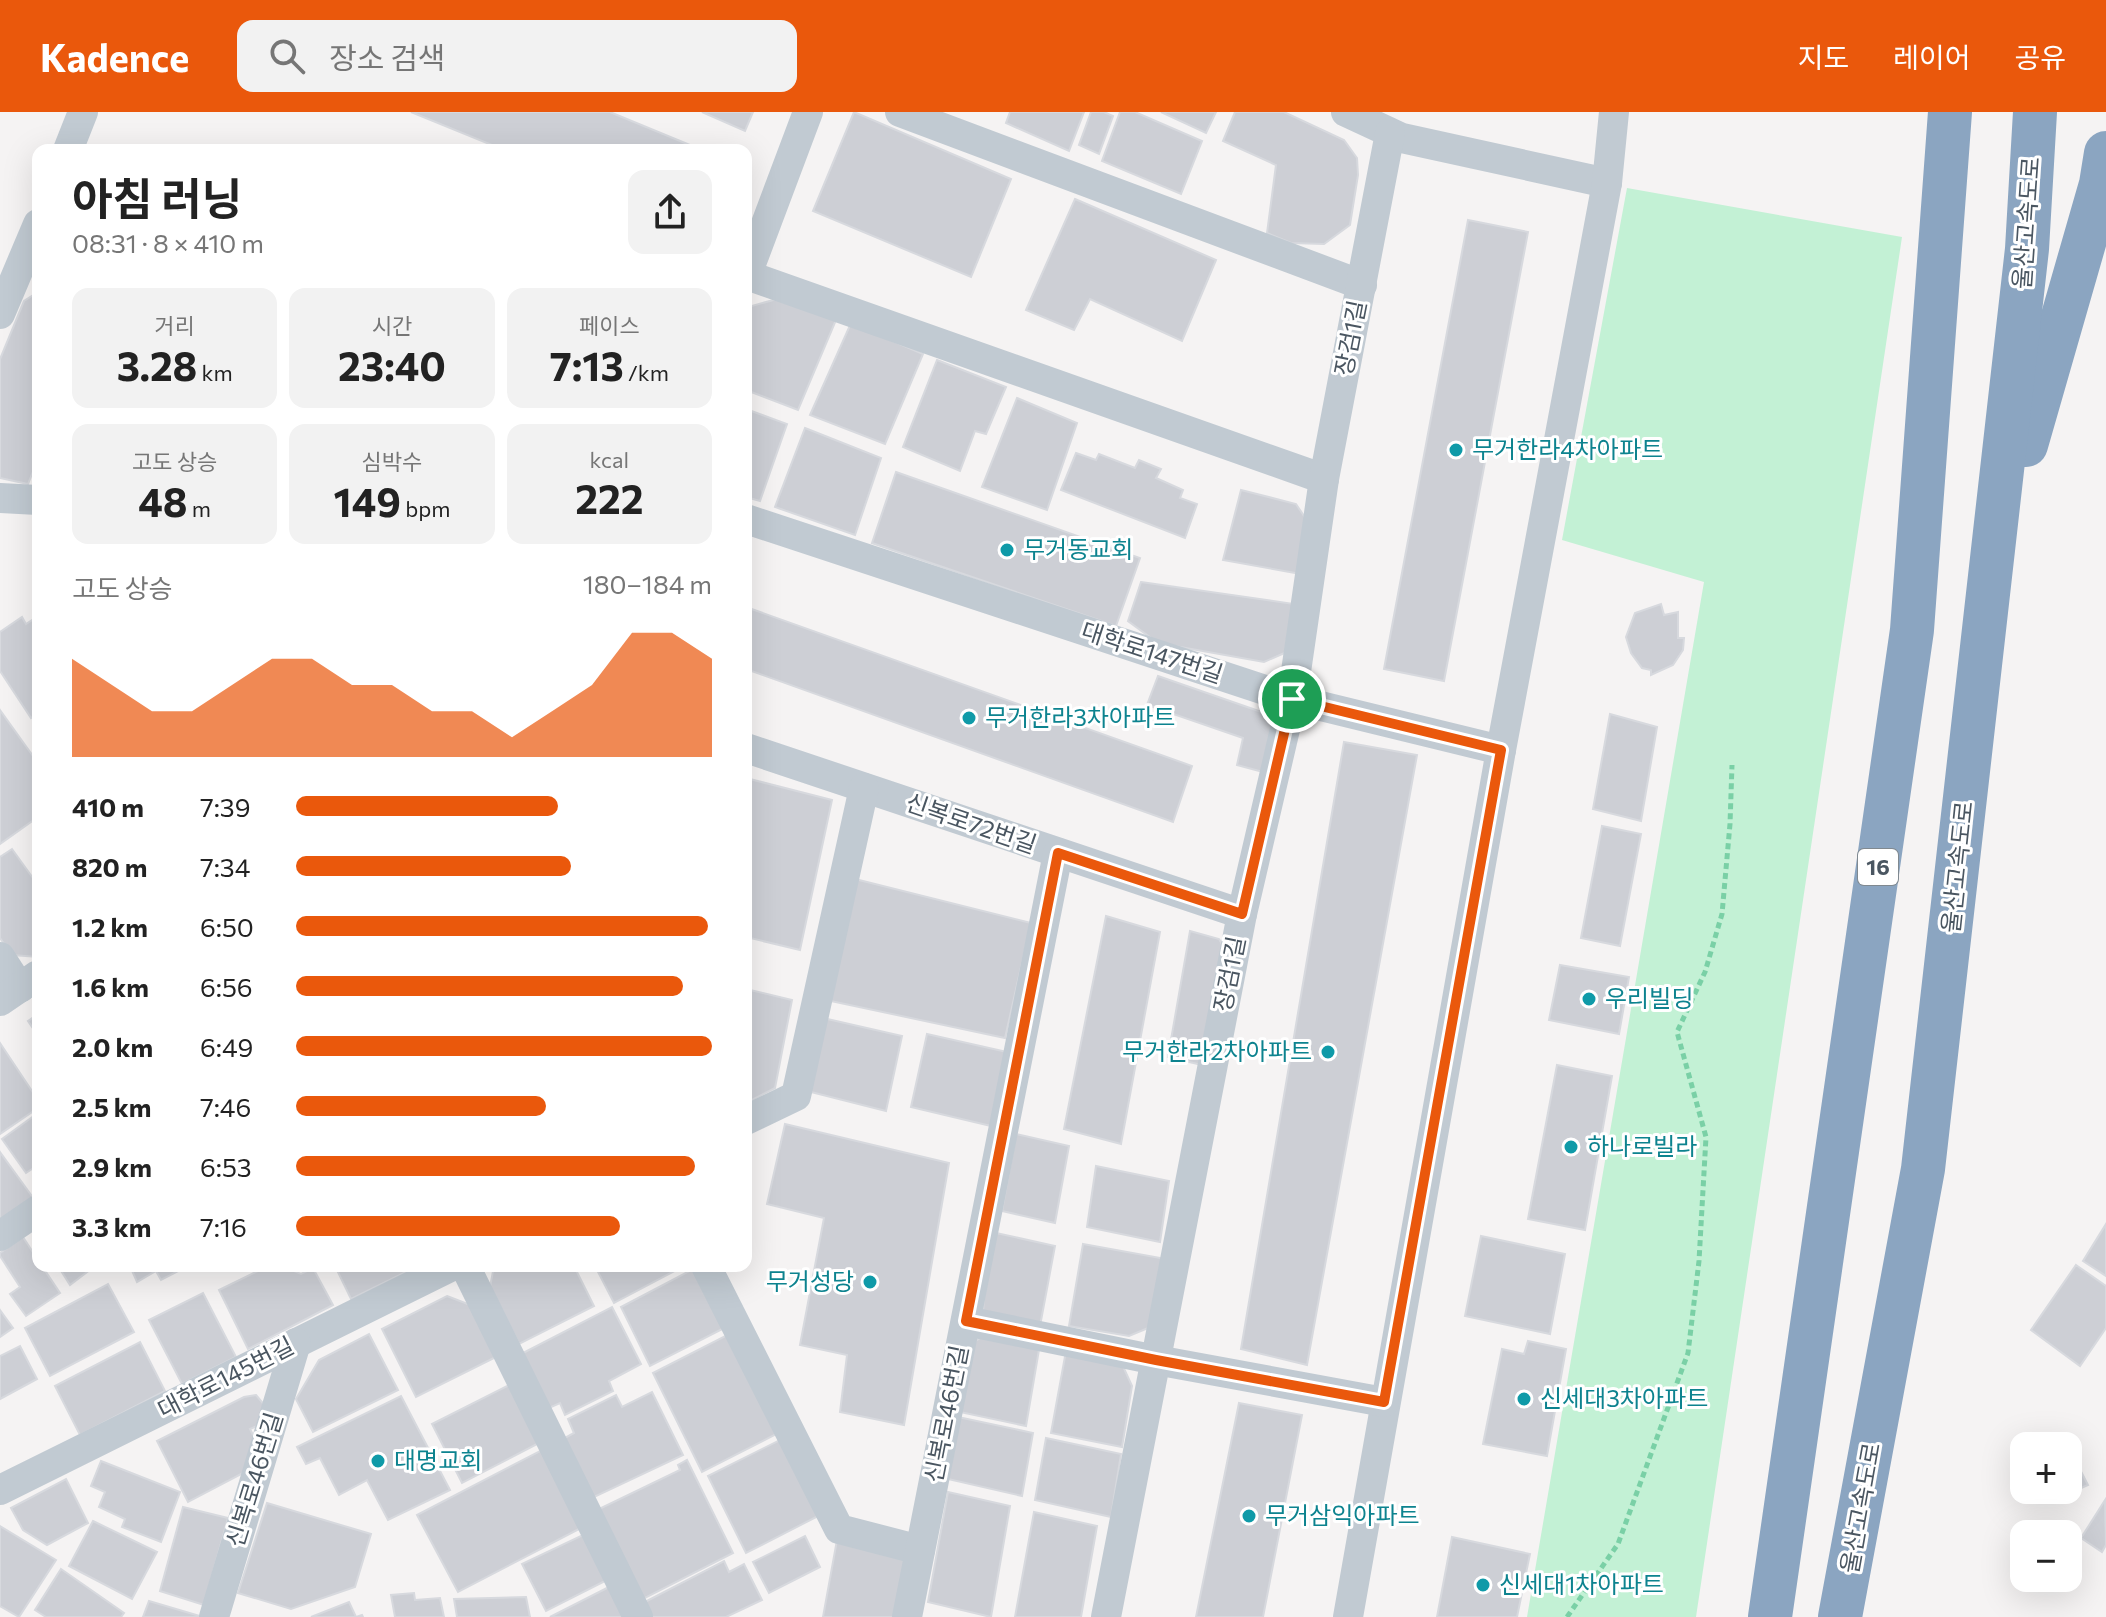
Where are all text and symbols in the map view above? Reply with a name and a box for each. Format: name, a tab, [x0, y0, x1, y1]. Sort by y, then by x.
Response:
search box	[237, 20, 797, 92]
text: Kadence	[40, 33, 189, 80]
icon: search	[265, 34, 309, 78]
text: 장소 검색	[329, 38, 445, 75]
text: 지도	[1798, 40, 1849, 74]
text: 레이어	[1893, 40, 1970, 74]
text: 공유	[2014, 40, 2066, 74]
street label: 울산고속도로	[2006, 156, 2045, 290]
text: 아침 러닝	[72, 170, 242, 224]
button: share	[628, 170, 712, 254]
text: 08:31 · 8 × 410 m	[72, 227, 264, 258]
street label: 장검1길	[1328, 297, 1371, 378]
text: 거리	[154, 312, 195, 339]
text: 시간	[372, 312, 412, 339]
text: 페이스	[579, 312, 640, 339]
text: 3.28	[117, 340, 197, 389]
text: 23:40	[338, 340, 446, 389]
text: 7:13	[550, 340, 624, 389]
text: km	[197, 359, 233, 386]
text: /km	[624, 359, 669, 386]
place label: 무거한라4차아파트	[1472, 434, 1663, 463]
marker: 무거한라4차아파트	[1447, 441, 1465, 459]
text: kcal	[590, 446, 629, 473]
text: 고도 상승	[132, 448, 217, 475]
text: 심박수	[362, 448, 422, 475]
text: 222	[575, 473, 643, 522]
text: 48	[138, 476, 188, 525]
text: 149	[334, 476, 401, 525]
text: m	[188, 495, 211, 522]
text: bpm	[401, 495, 450, 522]
place label: 무거동교회	[1023, 534, 1133, 563]
marker: 무거동교회	[998, 541, 1016, 559]
text: 180–184 m	[583, 568, 712, 599]
text: 고도 상승	[72, 572, 173, 603]
street label: 대학로147번길	[1078, 615, 1227, 688]
pin	[1258, 665, 1326, 733]
icon: arrive	[1270, 677, 1314, 721]
place label: 무거한라3차아파트	[985, 702, 1175, 731]
marker: 무거한라3차아파트	[960, 709, 978, 727]
street label: 신복로72번길	[902, 787, 1041, 858]
text: 410 m	[72, 791, 144, 822]
text: 7:39	[200, 791, 250, 822]
street label: 울산고속도로	[1935, 799, 1978, 934]
road number: 16	[1858, 849, 1898, 885]
text: 820 m	[72, 851, 147, 882]
text: 7:34	[200, 851, 250, 882]
text: 1.2 km	[72, 911, 148, 942]
text: 6:50	[200, 911, 254, 942]
street label: 장검1길	[1207, 933, 1250, 1014]
text: 1.6 km	[72, 971, 149, 1002]
text: 6:56	[200, 971, 253, 1002]
place label: 우리빌딩	[1605, 983, 1693, 1012]
marker: 우리빌딩	[1580, 990, 1598, 1008]
text: 2.0 km	[72, 1031, 153, 1062]
text: 6:49	[200, 1031, 253, 1062]
place label: 무거한라2차아파트	[1122, 1036, 1312, 1065]
marker: 무거한라2차아파트	[1319, 1043, 1337, 1061]
text: 2.5 km	[72, 1091, 151, 1122]
text: 7:46	[200, 1091, 251, 1122]
place label: 하나로빌라	[1587, 1131, 1697, 1160]
marker: 하나로빌라	[1562, 1138, 1580, 1156]
text: 2.9 km	[72, 1151, 152, 1182]
text: 6:53	[200, 1151, 252, 1182]
text: 3.3 km	[72, 1211, 151, 1242]
text: 7:16	[200, 1211, 247, 1242]
place label: 무거성당	[766, 1266, 854, 1295]
marker: 무거성당	[861, 1273, 879, 1291]
street label: 대학로145번길	[152, 1330, 298, 1423]
street label: 신복로46번길	[918, 1343, 973, 1485]
place label: 신세대3차아파트	[1540, 1383, 1708, 1412]
marker: 신세대3차아파트	[1515, 1390, 1533, 1408]
street label: 신복로46번길	[219, 1409, 288, 1550]
map controls	[2010, 1432, 2082, 1592]
button: +	[2010, 1432, 2082, 1504]
street label: 울산고속도로	[1834, 1440, 1885, 1575]
place label: 대명교회	[394, 1445, 482, 1474]
marker: 대명교회	[369, 1452, 387, 1470]
place label: 무거삼익아파트	[1265, 1500, 1420, 1529]
marker: 무거삼익아파트	[1240, 1507, 1258, 1525]
button: −	[2010, 1520, 2082, 1592]
place label: 신세대1차아파트	[1499, 1569, 1664, 1598]
marker: 신세대1차아파트	[1474, 1576, 1492, 1594]

